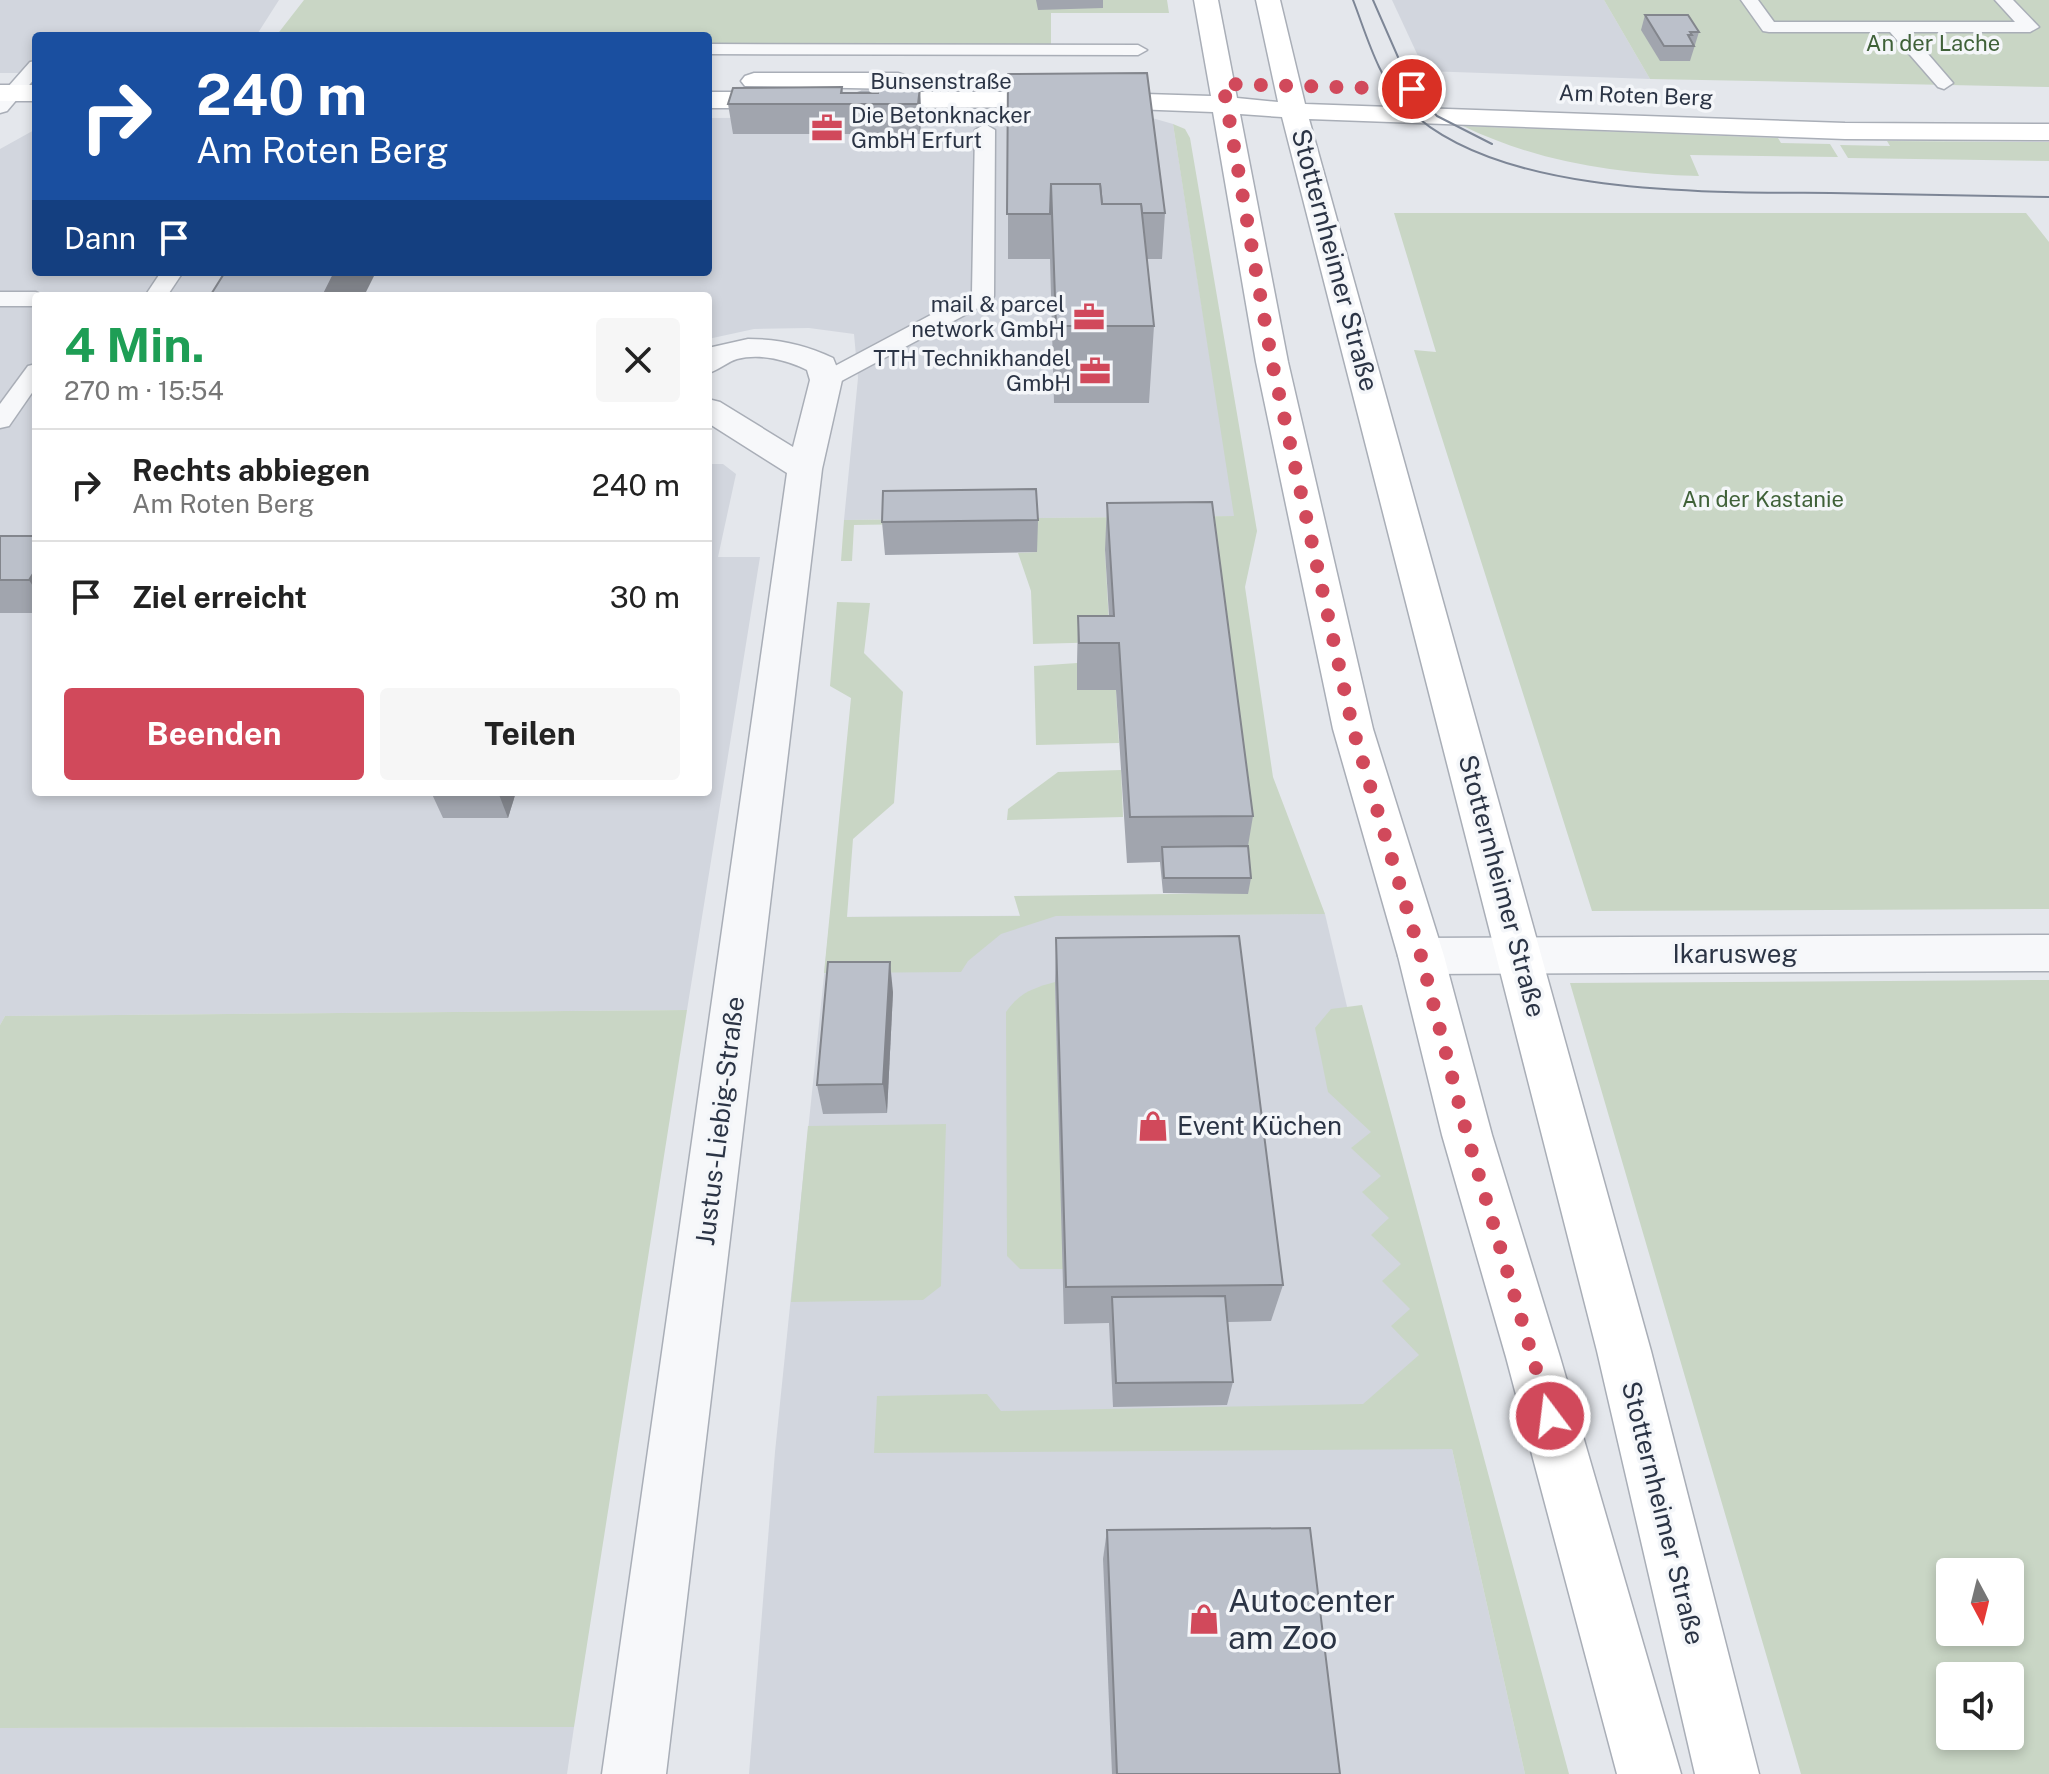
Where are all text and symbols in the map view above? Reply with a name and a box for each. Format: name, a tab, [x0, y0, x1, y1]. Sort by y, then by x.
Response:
park label: An der Lache	[1866, 30, 2000, 56]
pin	[1378, 55, 1446, 123]
text: 240 m	[196, 62, 367, 128]
icon: right	[64, 64, 168, 168]
icon: arrive	[1390, 67, 1434, 111]
street label: Bunsenstraße	[870, 68, 1012, 94]
street label: Am Roten Berg	[1558, 79, 1714, 111]
place label: Die Betonknacker GmbH Erfurt	[851, 102, 1031, 153]
office icon: Die Betonknacker GmbH Erfurt	[810, 111, 844, 145]
street label: Stotternheimer Straße	[1286, 125, 1385, 394]
text: Am Roten Berg	[196, 129, 449, 171]
icon: arrive	[152, 216, 196, 260]
text: Dann	[64, 220, 136, 256]
place label: mail & parcel network GmbH	[911, 291, 1065, 342]
office icon: mail & parcel network GmbH	[1072, 300, 1106, 334]
text: 4 Min.	[64, 316, 205, 373]
button: close	[596, 318, 680, 402]
place label: TTH Technikhandel GmbH	[873, 345, 1071, 396]
office icon: TTH Technikhandel GmbH	[1078, 354, 1112, 388]
text: 270 m · 15:54	[64, 375, 224, 406]
text: Rechts abbiegen	[132, 452, 370, 488]
icon: right	[64, 463, 108, 507]
text: 240 m	[592, 467, 680, 503]
park label: An der Kastanie	[1682, 486, 1844, 512]
text: Am Roten Berg	[132, 488, 315, 519]
icon: arrive	[64, 575, 108, 619]
text: Ziel erreicht	[132, 579, 307, 615]
text: 30 m	[610, 579, 680, 615]
button: Beenden	[64, 688, 364, 780]
button: Teilen	[380, 688, 680, 780]
street label: Stotternheimer Straße	[1453, 751, 1552, 1020]
street label: Ikarusweg	[1672, 938, 1798, 969]
street label: Justus-Liebig-Straße	[689, 995, 750, 1247]
shop icon: Event Küchen	[1136, 1109, 1170, 1143]
place label: Event Küchen	[1177, 1110, 1342, 1141]
position arrow	[1508, 1374, 1592, 1458]
street label: Stotternheimer Straße	[1616, 1378, 1711, 1648]
north arrow	[1936, 1558, 2024, 1646]
map controls	[1936, 1558, 2024, 1750]
place label: Autocenter am Zoo	[1228, 1582, 1395, 1656]
shop icon: Autocenter am Zoo	[1187, 1602, 1221, 1636]
button: sound	[1936, 1662, 2024, 1750]

